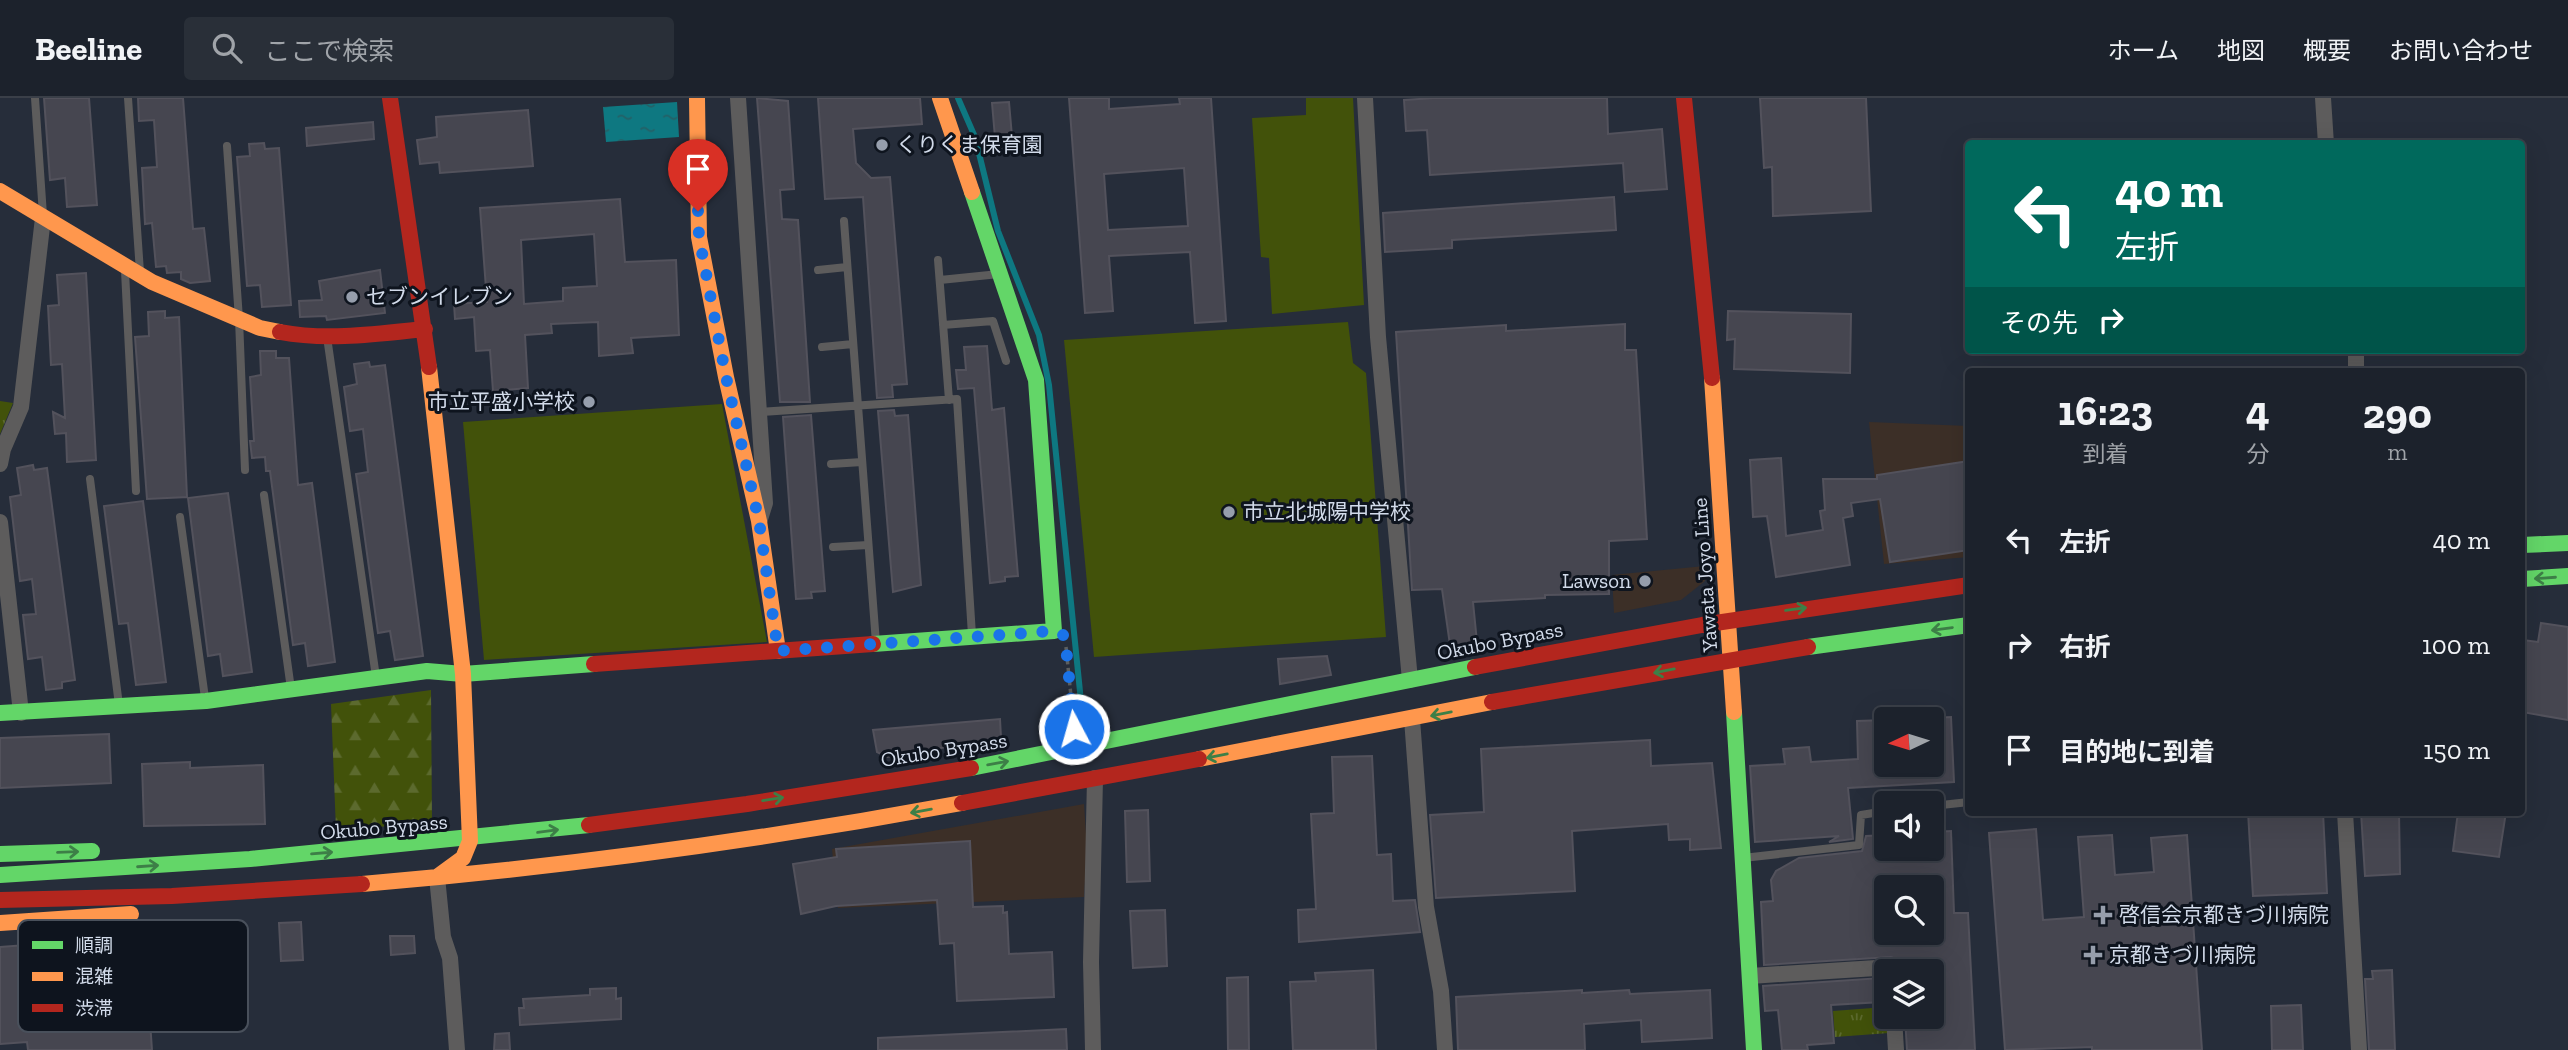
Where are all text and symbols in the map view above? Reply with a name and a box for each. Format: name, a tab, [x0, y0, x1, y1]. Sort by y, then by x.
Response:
search box	[184, 17, 674, 80]
text: Beeline	[35, 29, 142, 68]
icon: search	[208, 29, 246, 67]
text: ここで検索	[264, 35, 394, 67]
text: ホーム	[2108, 36, 2179, 65]
text: 地図	[2217, 36, 2265, 65]
text: 概要	[2303, 36, 2351, 65]
text: お問い合わせ	[2389, 36, 2533, 65]
place label: くりくま保育園	[896, 132, 1043, 157]
marker: くりくま保育園	[874, 137, 890, 153]
pin	[668, 139, 728, 211]
icon: arrive	[679, 150, 717, 188]
text: 40 m	[2115, 161, 2223, 220]
icon: left	[2000, 168, 2091, 259]
text: 左折	[2115, 228, 2179, 266]
place label: セブンイレブン	[366, 284, 513, 309]
marker: セブンイレブン	[344, 289, 360, 305]
icon: right	[2092, 301, 2130, 339]
text: その先	[2000, 307, 2078, 339]
text: 16:23	[2058, 385, 2153, 436]
text: 4	[2246, 385, 2270, 436]
text: 290	[2363, 388, 2432, 439]
place label: 市立平盛小学校	[428, 389, 575, 414]
marker: 市立平盛小学校	[581, 394, 597, 410]
text: m	[2387, 438, 2407, 466]
text: 到着	[2082, 440, 2128, 468]
text: 分	[2246, 440, 2269, 468]
street label: Yawata Joyo Line	[1687, 497, 1722, 654]
place label: 市立北城陽中学校	[1243, 499, 1411, 524]
marker: 市立北城陽中学校	[1221, 504, 1237, 520]
icon: left	[2000, 521, 2038, 559]
text: 40 m	[2433, 524, 2490, 556]
text: 左折	[2059, 526, 2111, 558]
place label: Lawson	[1562, 568, 1631, 593]
one-way arrow	[2534, 572, 2557, 585]
marker: Lawson	[1637, 573, 1653, 589]
one-way arrow	[1784, 602, 1807, 615]
street label: Okubo Bypass	[1435, 616, 1565, 665]
one-way arrow	[1931, 622, 1954, 635]
icon: right	[2000, 626, 2038, 664]
text: 100 m	[2422, 629, 2490, 661]
text: 右折	[2059, 631, 2111, 663]
one-way arrow	[1653, 665, 1676, 678]
position arrow	[1037, 692, 1111, 766]
north arrow	[1874, 707, 1944, 777]
map controls	[1874, 707, 1944, 1029]
one-way arrow	[1430, 708, 1453, 721]
street label: Okubo Bypass	[879, 727, 1009, 772]
icon: arrive	[2000, 731, 2038, 769]
text: 150 m	[2423, 734, 2490, 766]
text: 目的地に到着	[2059, 736, 2215, 768]
one-way arrow	[1206, 749, 1229, 763]
one-way arrow	[986, 756, 1009, 770]
button: sound	[1874, 791, 1944, 861]
one-way arrow	[761, 792, 784, 805]
one-way arrow	[910, 805, 933, 818]
street label: Okubo Bypass	[319, 808, 449, 845]
one-way arrow	[536, 825, 559, 838]
one-way arrow	[56, 845, 79, 858]
one-way arrow	[310, 846, 332, 859]
one-way arrow	[136, 859, 159, 872]
button: search	[1874, 875, 1944, 945]
place label: 啓信会京都きづ川病院	[2119, 902, 2329, 927]
marker: 啓信会京都きづ川病院	[2093, 905, 2113, 925]
legend	[18, 920, 248, 1032]
text: 順調	[75, 934, 113, 957]
place label: 京都きづ川病院	[2109, 942, 2256, 967]
marker: 京都きづ川病院	[2083, 945, 2103, 965]
button: layers	[1874, 959, 1944, 1029]
text: 混雑	[75, 965, 113, 988]
text: 渋滞	[75, 997, 113, 1020]

